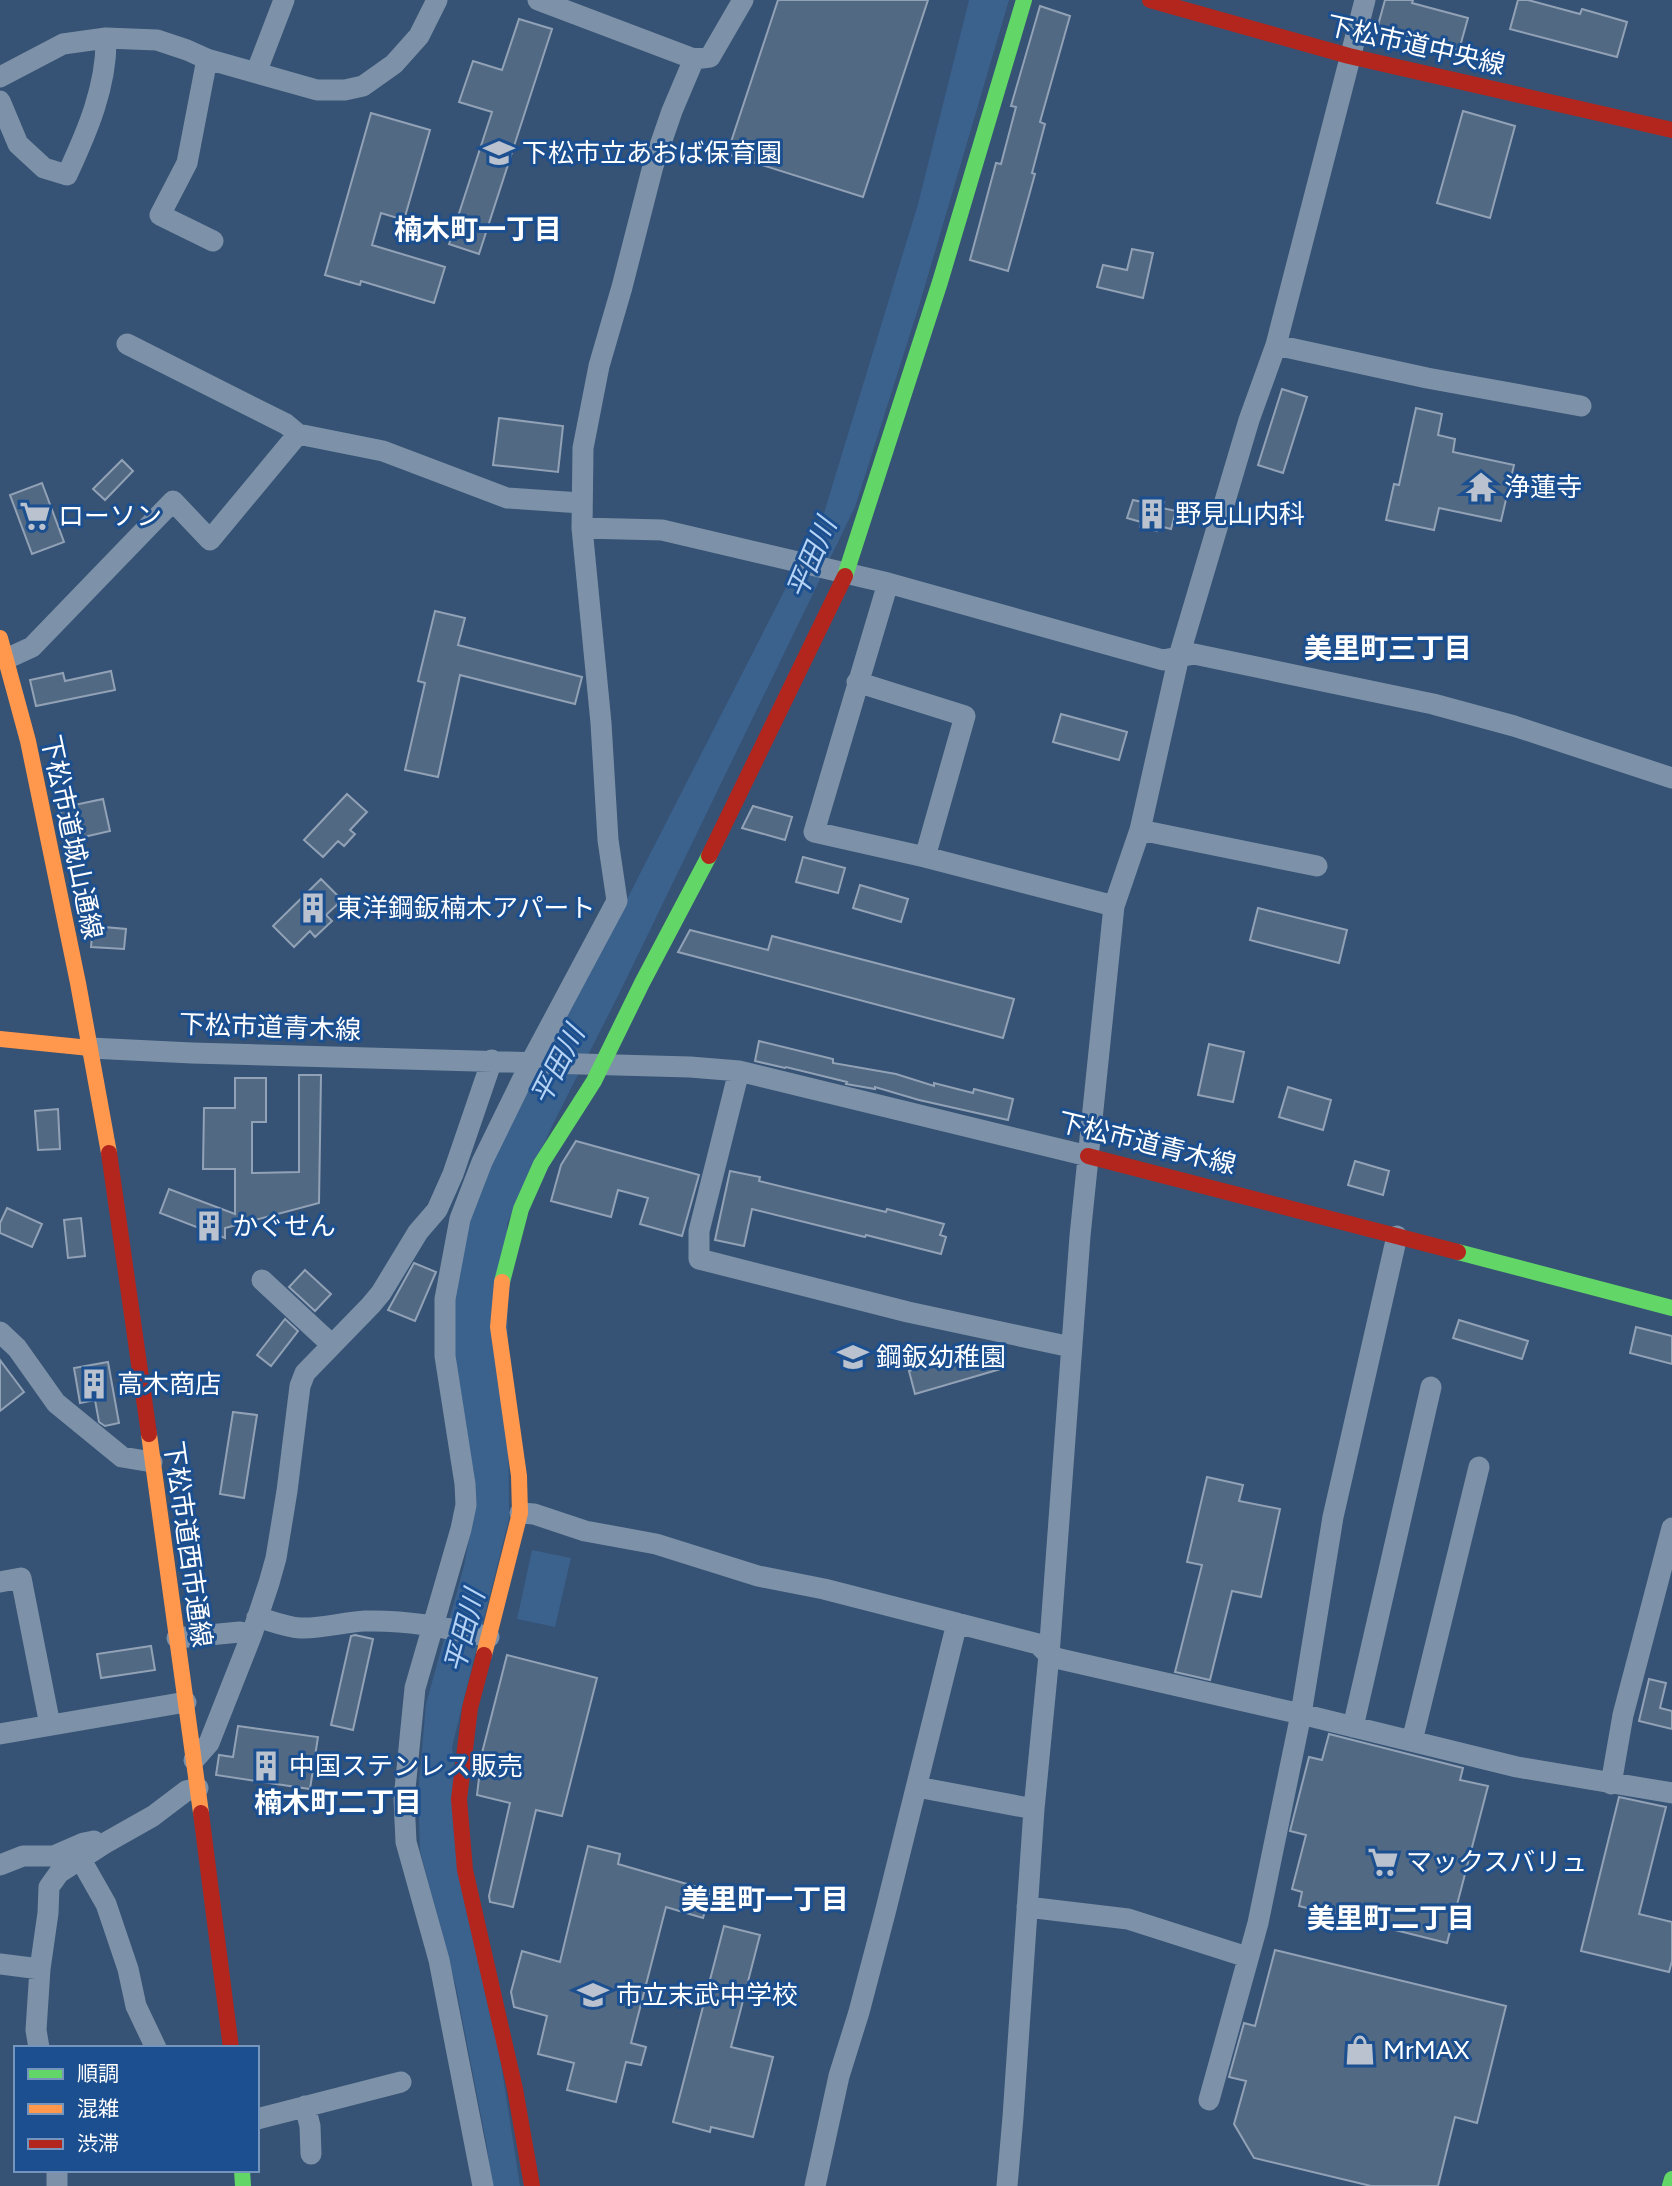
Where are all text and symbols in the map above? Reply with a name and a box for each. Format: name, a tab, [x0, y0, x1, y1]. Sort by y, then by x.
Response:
street label: 下松市道中央線	[1324, 9, 1508, 81]
school or university icon: 下松市立あおば保育園	[482, 136, 516, 170]
place label: 下松市立あおば保育園	[522, 137, 782, 169]
district label: 楠木町一丁目	[394, 212, 562, 246]
temple icon: 浄蓮寺	[1464, 470, 1498, 504]
place label: 浄蓮寺	[1504, 471, 1582, 503]
building icon: 野見山内科	[1135, 497, 1169, 531]
place label: 野見山内科	[1175, 498, 1305, 530]
supermarket icon: ローソン	[18, 499, 52, 533]
place label: ローソン	[58, 500, 162, 532]
water label: 平田川	[779, 510, 844, 603]
district label: 美里町三丁目	[1304, 631, 1472, 665]
street label: 下松市道城山通線	[35, 732, 109, 942]
building icon: 東洋鋼鈑楠木アパート	[296, 891, 330, 925]
place label: 東洋鋼鈑楠木アパート	[336, 892, 595, 924]
street label: 下松市道青木線	[178, 1008, 362, 1046]
water label: 平田川	[523, 1017, 593, 1110]
street label: 下松市道青木線	[1055, 1105, 1239, 1181]
building icon: かぐせん	[192, 1209, 226, 1243]
place label: かぐせん	[232, 1210, 336, 1242]
school or university icon: 鋼鈑幼稚園	[836, 1340, 870, 1374]
place label: 鋼鈑幼稚園	[876, 1341, 1006, 1373]
building icon: 高木商店	[77, 1367, 111, 1401]
place label: 高木商店	[117, 1368, 221, 1400]
street label: 下松市道西市通線	[158, 1439, 218, 1649]
water label: 平田川	[437, 1583, 492, 1676]
building icon: 中国ステンレス販売	[249, 1749, 283, 1783]
place label: 中国ステンレス販売	[289, 1750, 523, 1782]
district label: 楠木町二丁目	[254, 1785, 422, 1819]
supermarket icon: マックスバリュ	[1366, 1845, 1400, 1879]
place label: マックスバリュ	[1406, 1846, 1587, 1878]
district label: 美里町一丁目	[681, 1882, 849, 1916]
district label: 美里町二丁目	[1307, 1901, 1475, 1935]
school or university icon: 市立末武中学校	[576, 1978, 610, 2012]
place label: 市立末武中学校	[616, 1979, 798, 2011]
shop icon: MrMAX	[1343, 2033, 1377, 2067]
place label: MrMAX	[1383, 2034, 1469, 2066]
legend	[14, 2046, 259, 2172]
text: 順調	[77, 2061, 119, 2086]
text: 混雑	[77, 2096, 119, 2121]
text: 渋滞	[77, 2131, 119, 2156]

